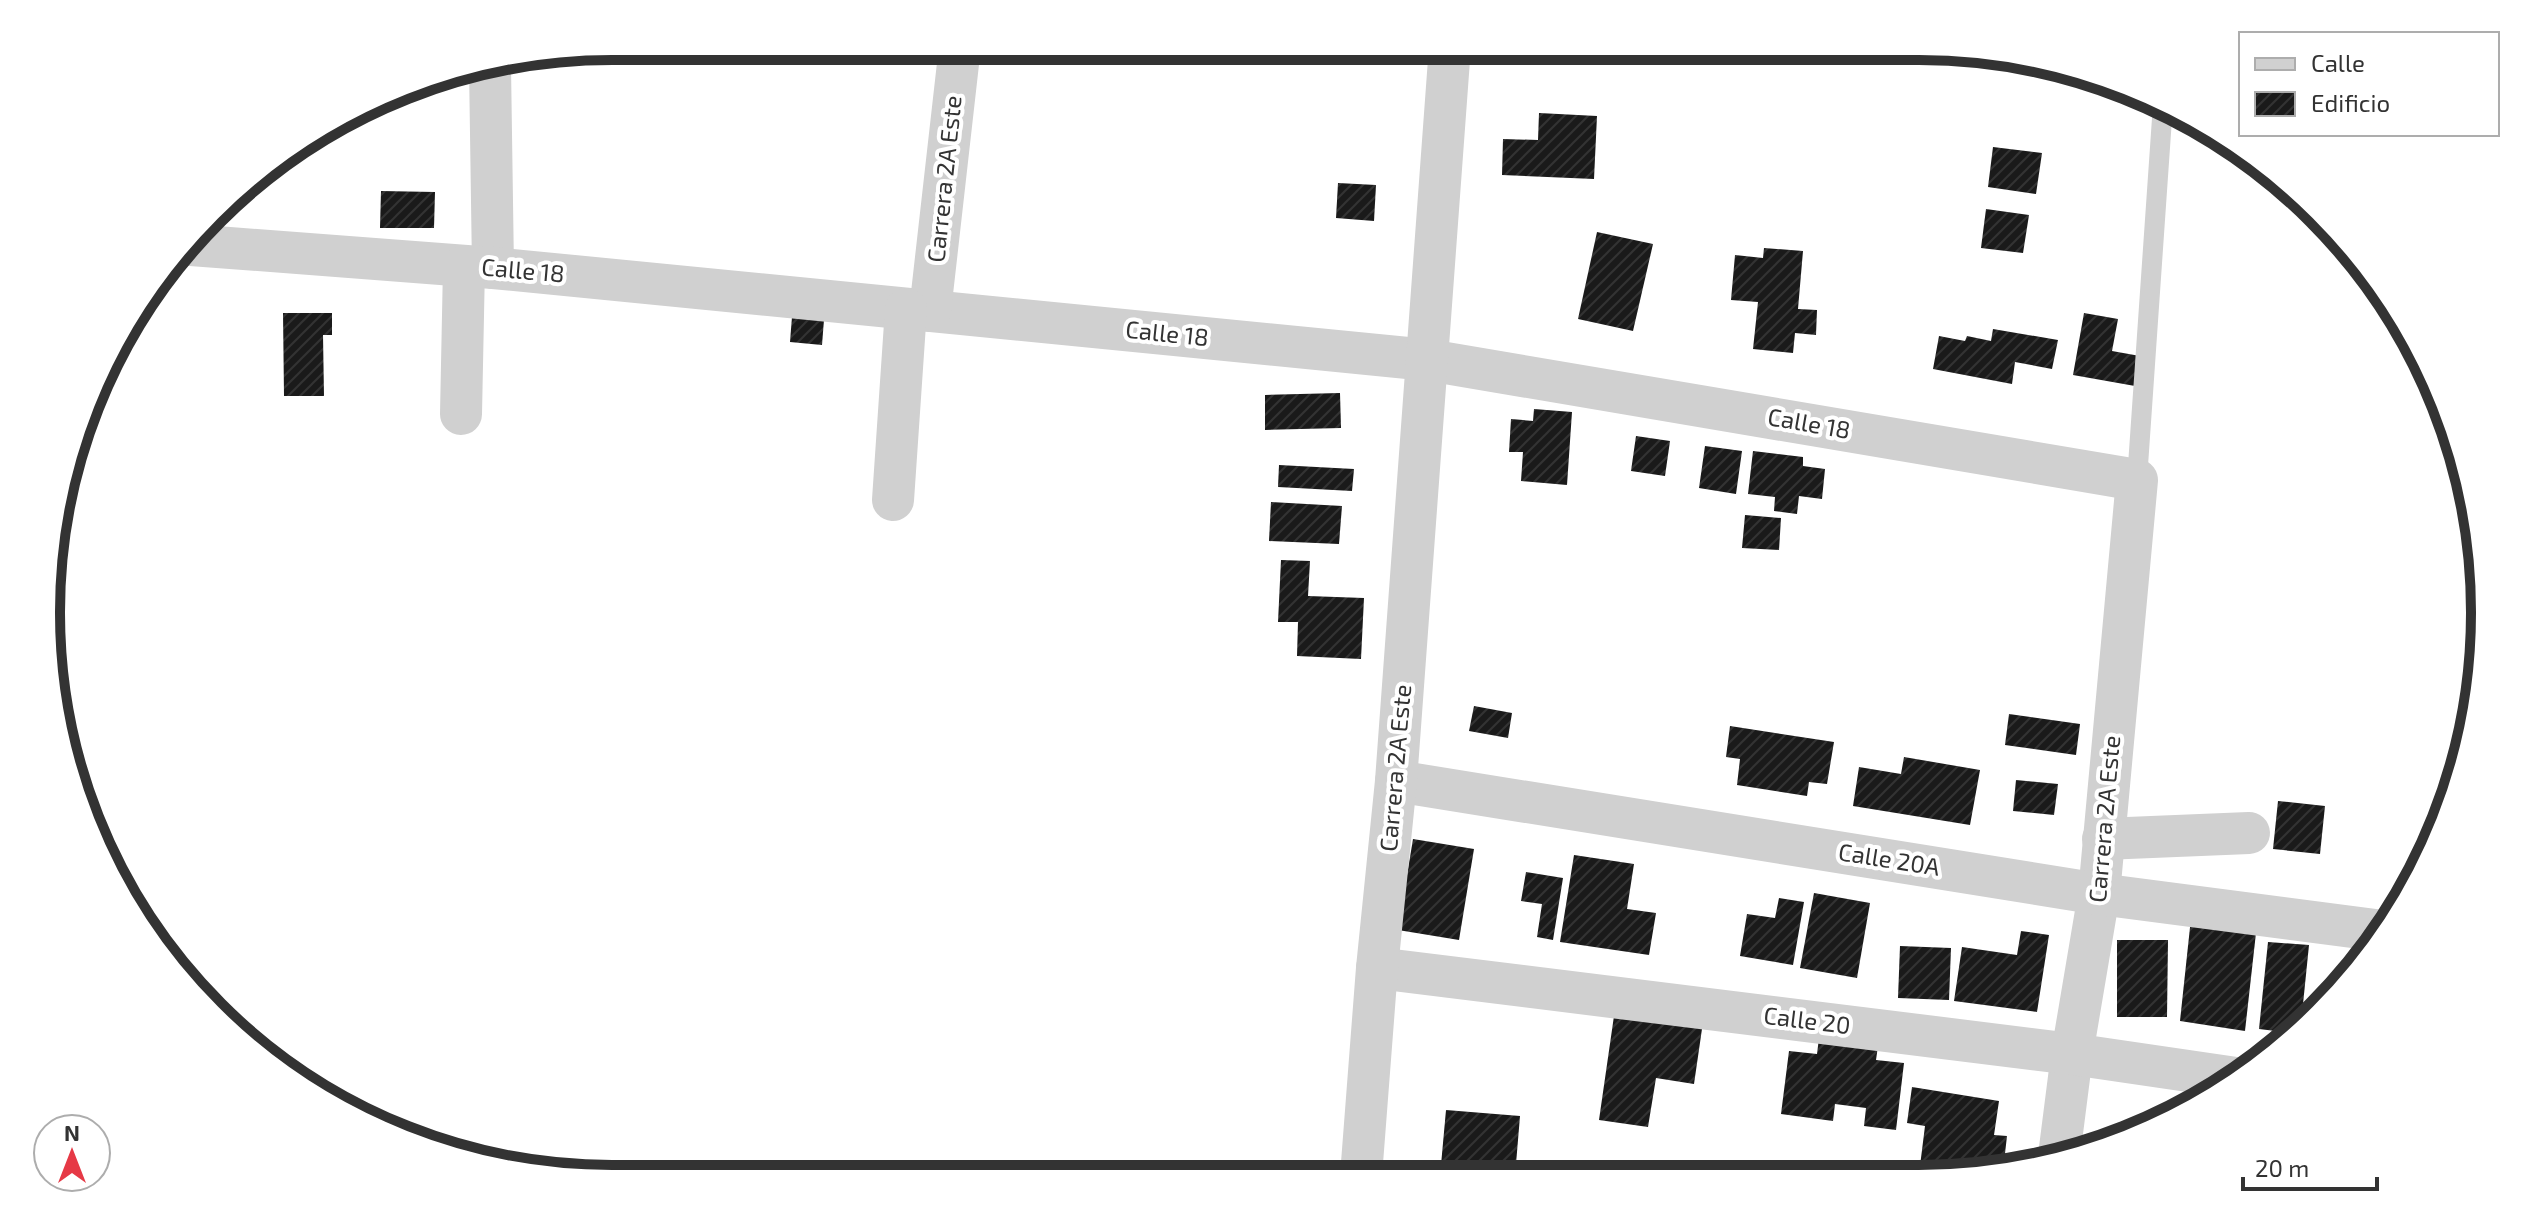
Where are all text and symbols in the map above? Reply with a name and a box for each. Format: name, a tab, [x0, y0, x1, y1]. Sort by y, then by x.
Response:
legend	[2239, 32, 2499, 136]
text: Calle	[2311, 48, 2365, 77]
text: Edificio	[2311, 88, 2390, 117]
street label: Carrera 2A Este	[920, 94, 967, 264]
street label: Calle 18	[480, 251, 566, 288]
street label: Calle 18	[1124, 314, 1210, 351]
street label: Calle 18	[1766, 401, 1853, 444]
street label: Carrera 2A Este	[1373, 683, 1416, 853]
street label: Carrera 2A Este	[2082, 734, 2125, 904]
street label: Calle 20A	[1836, 836, 1942, 881]
street label: Calle 20	[1762, 1000, 1852, 1039]
north arrow	[32, 1113, 112, 1193]
text: N	[64, 1119, 80, 1145]
scale bar	[2243, 1141, 2377, 1191]
text: 20 m	[2255, 1153, 2309, 1182]

